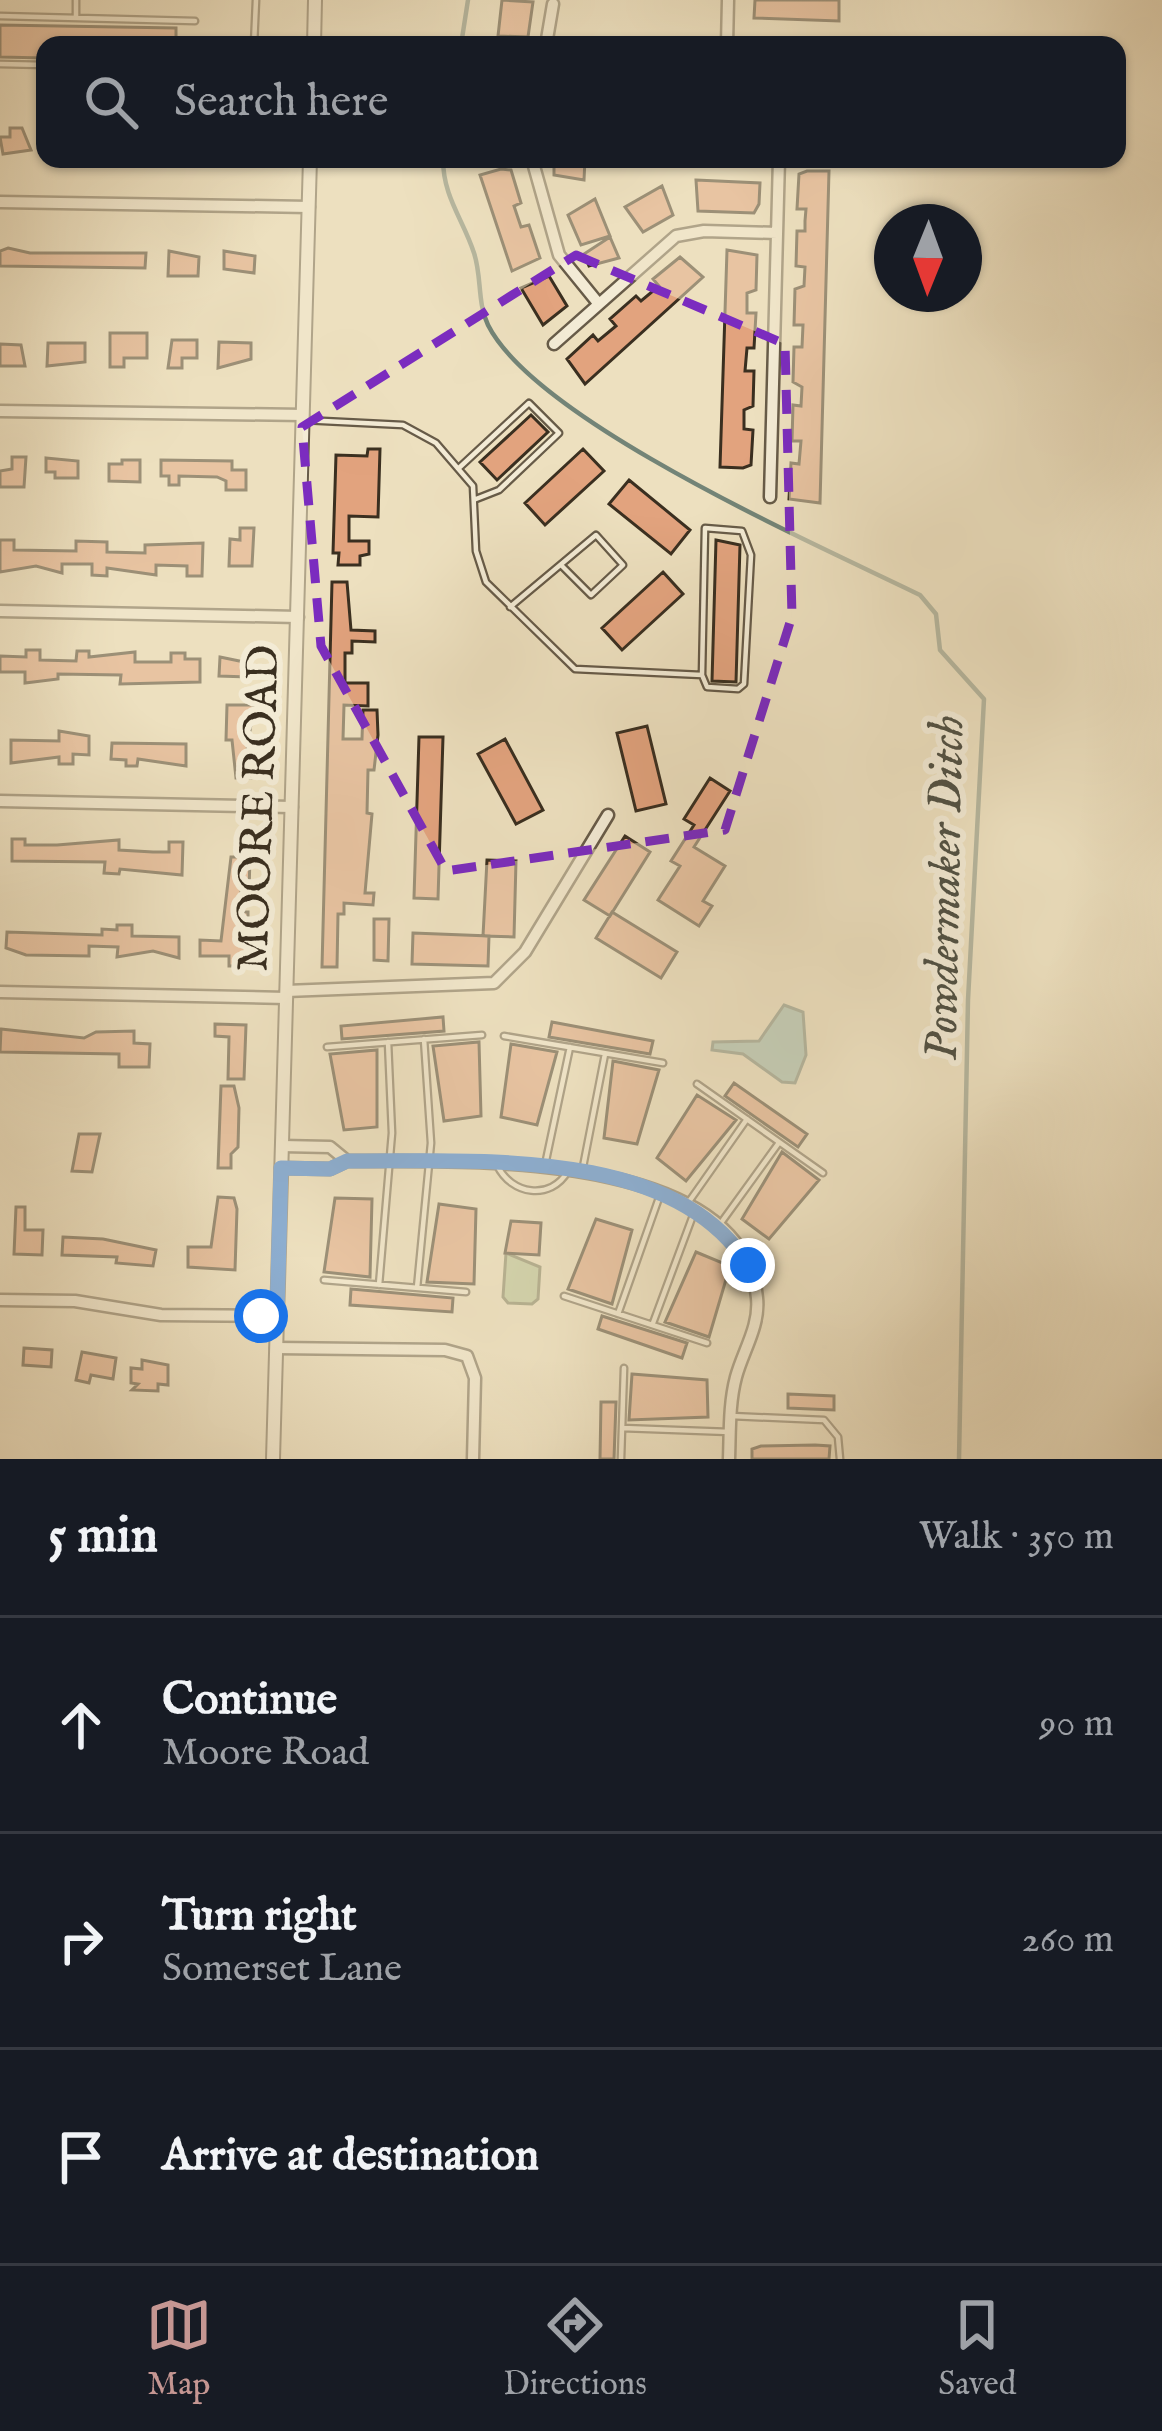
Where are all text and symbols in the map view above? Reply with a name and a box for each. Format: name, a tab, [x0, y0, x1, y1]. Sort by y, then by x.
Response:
search box	[36, 36, 1126, 168]
icon: search	[78, 69, 144, 135]
text: Search here	[174, 74, 388, 131]
north arrow	[874, 204, 982, 312]
street label: MOORE ROAD	[225, 644, 294, 973]
water label: Powdermaker Ditch	[913, 715, 979, 1061]
route end	[721, 1238, 775, 1292]
route start	[234, 1289, 288, 1343]
text: 5 min	[48, 1505, 158, 1570]
text: Walk · 350 m	[919, 1513, 1114, 1562]
text: Continue	[162, 1672, 337, 1729]
icon: ahead	[48, 1692, 114, 1758]
text: 90 m	[1039, 1700, 1114, 1749]
text: Moore Road	[162, 1729, 369, 1778]
text: Turn right	[162, 1888, 357, 1945]
icon: right	[48, 1908, 114, 1974]
text: 260 m	[1021, 1916, 1114, 1965]
text: Somerset Lane	[162, 1945, 402, 1994]
icon: arrive	[48, 2124, 114, 2190]
text: Arrive at destination	[162, 2128, 539, 2185]
tab: Map	[146, 2292, 212, 2406]
tab: Directions	[503, 2292, 647, 2406]
tab: Saved	[938, 2292, 1016, 2406]

